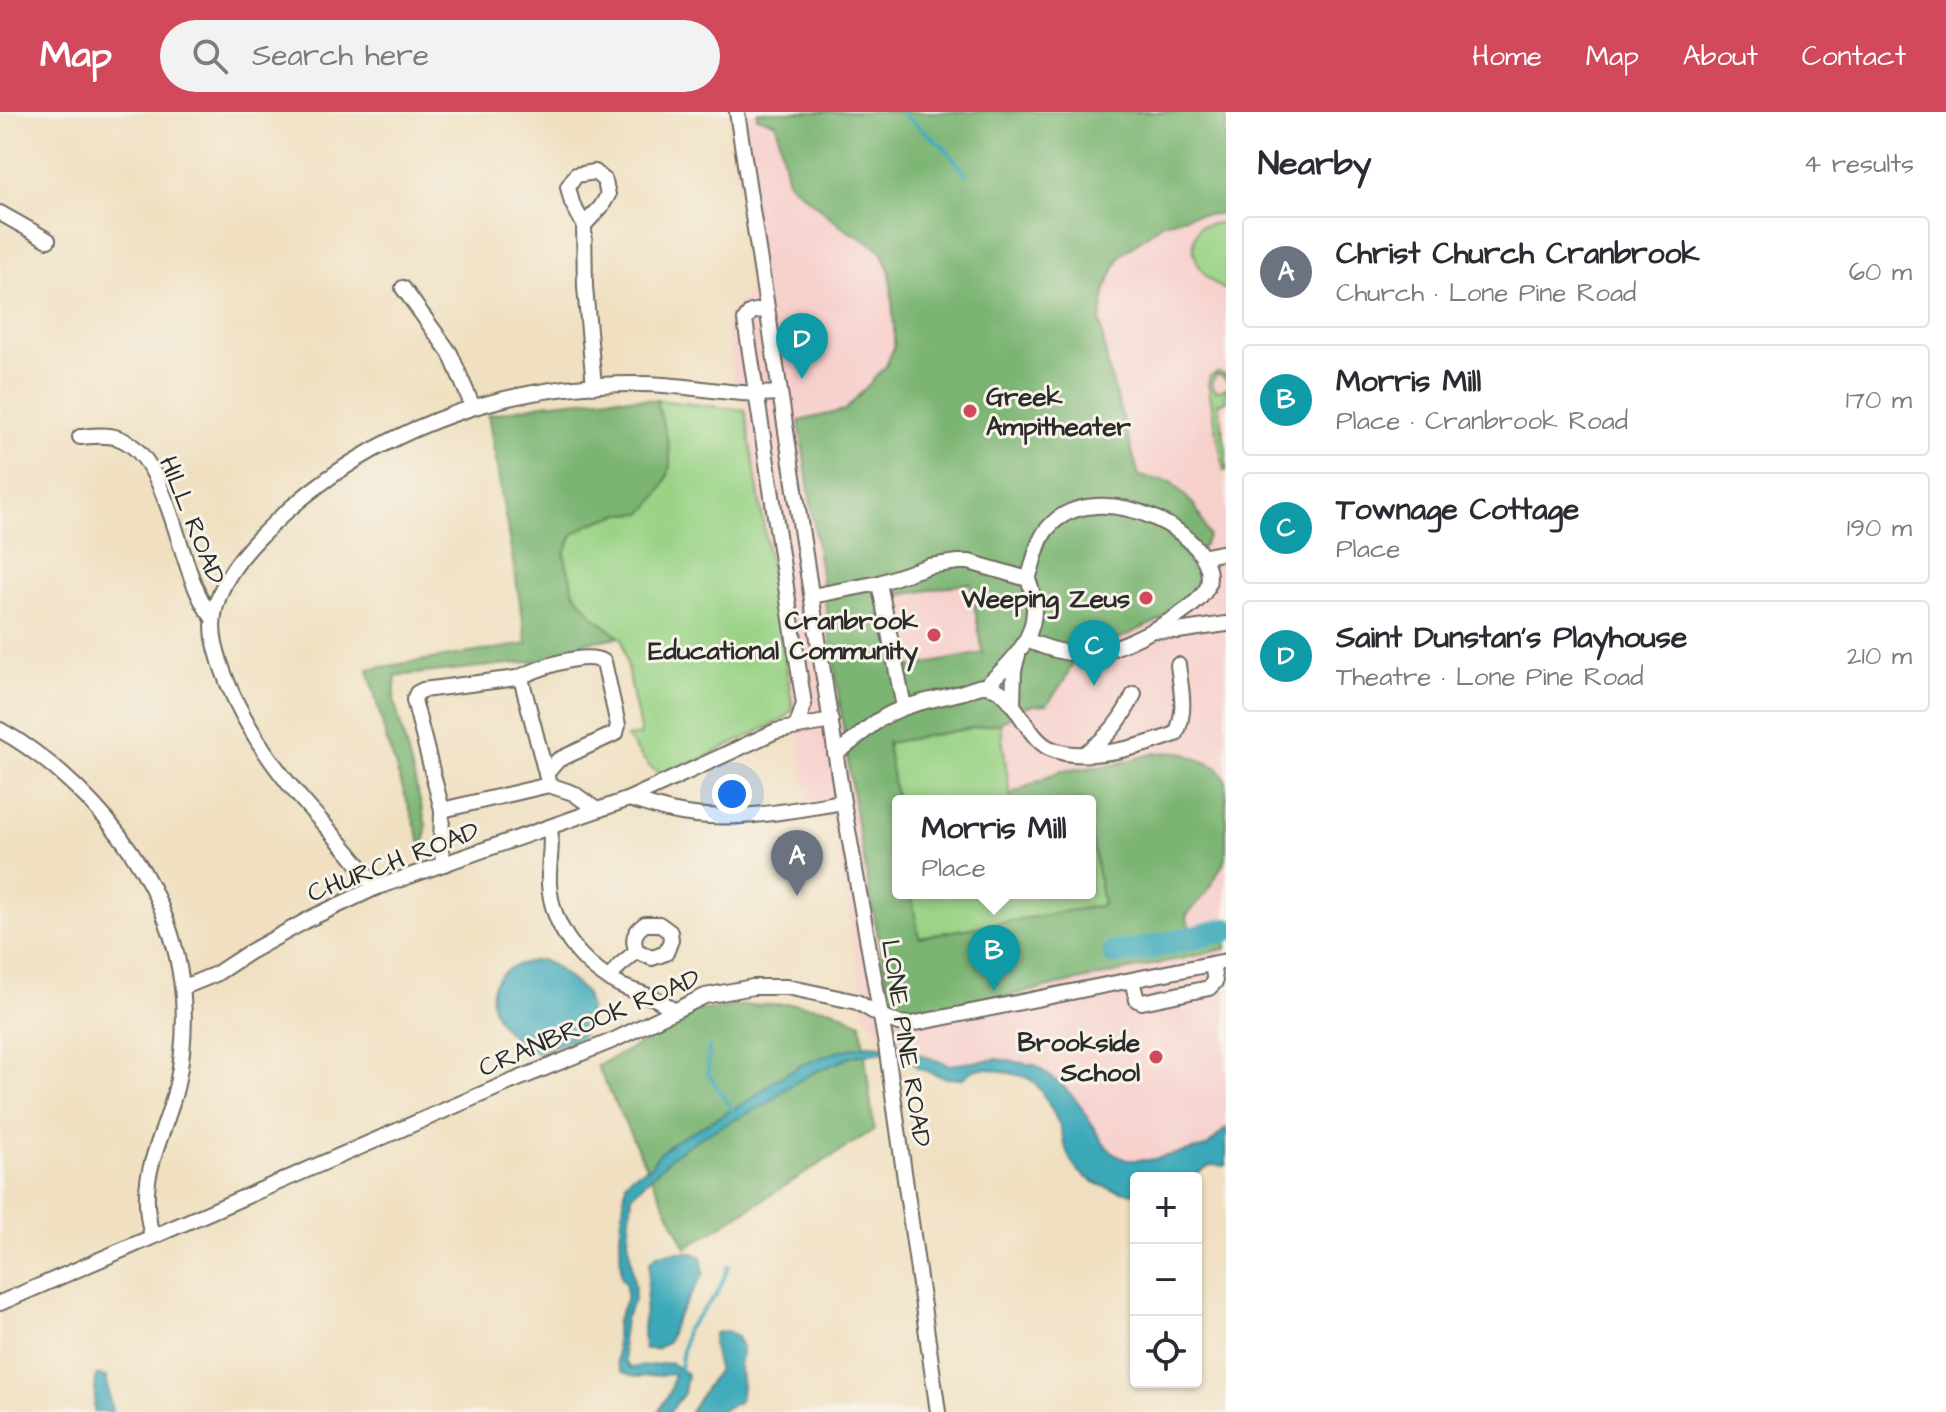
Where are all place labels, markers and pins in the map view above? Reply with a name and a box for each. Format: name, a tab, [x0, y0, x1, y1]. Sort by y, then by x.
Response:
pin: D	[776, 313, 828, 379]
place label: Greek Ampitheater	[986, 379, 1132, 445]
marker: Greek Ampitheater	[961, 402, 979, 420]
place label: Weeping Zeus	[960, 581, 1130, 620]
marker: Weeping Zeus	[1137, 589, 1155, 607]
place label: Cranbrook Educational Community	[648, 603, 919, 672]
pin: C	[1068, 620, 1120, 686]
marker: Cranbrook Educational Community	[925, 626, 943, 644]
pin: A	[771, 830, 823, 896]
pin: B	[968, 925, 1020, 991]
place label: Brookside School	[1018, 1025, 1140, 1091]
marker: Brookside School	[1147, 1048, 1165, 1066]

